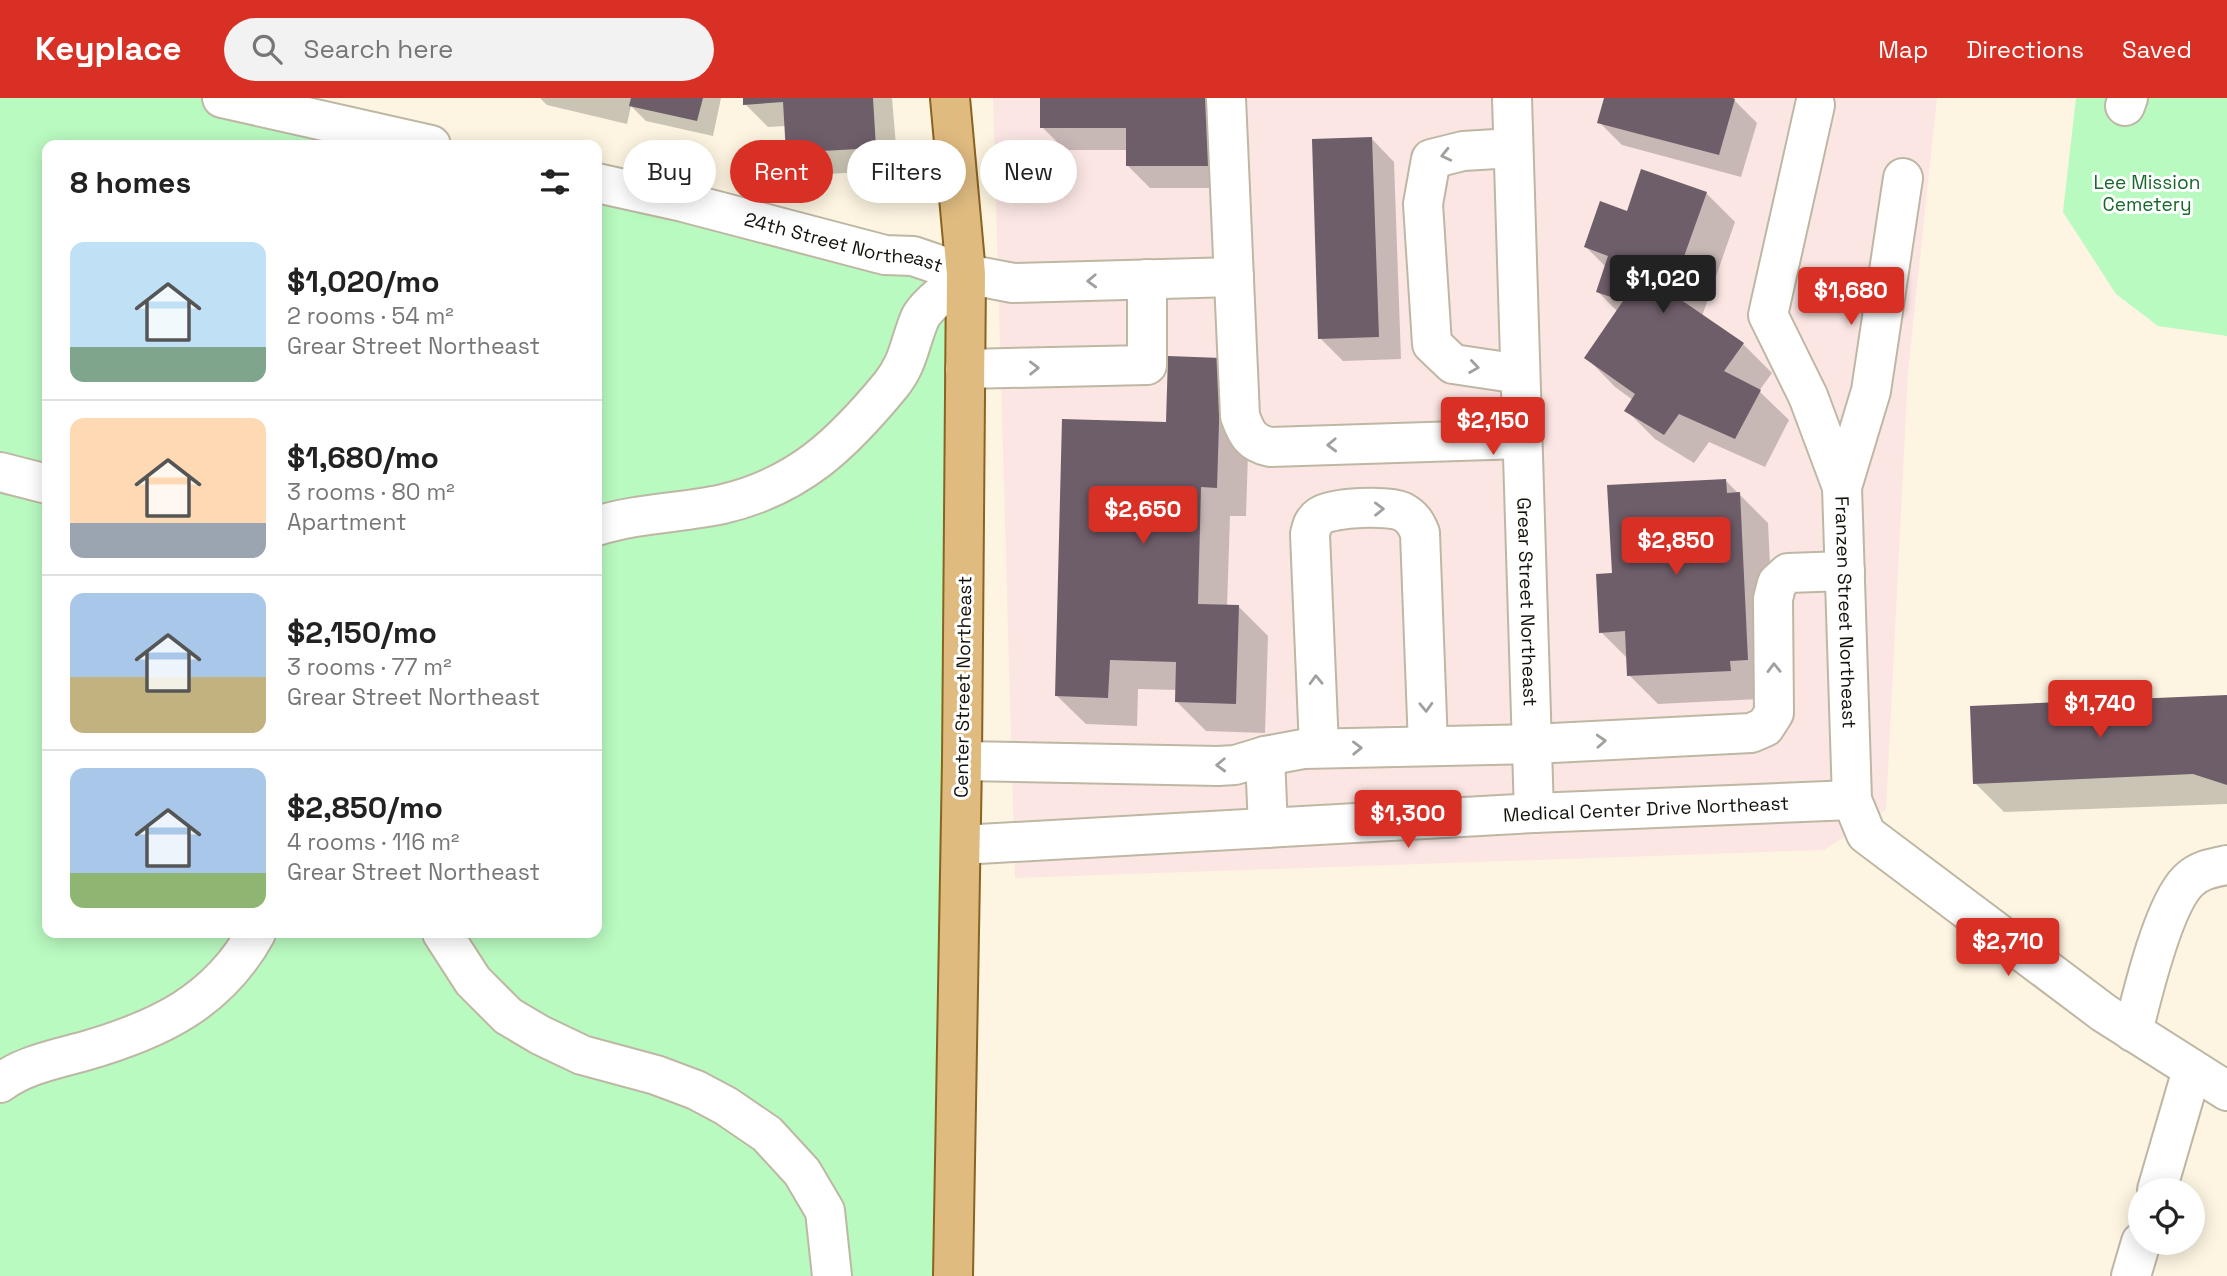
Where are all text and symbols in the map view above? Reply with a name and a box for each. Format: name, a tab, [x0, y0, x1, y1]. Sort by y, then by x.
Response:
search box	[224, 18, 714, 81]
text: Keyplace	[35, 28, 182, 70]
icon: search	[248, 30, 286, 68]
text: Search here	[304, 32, 453, 66]
text: Map	[1878, 34, 1928, 65]
text: Directions	[1966, 34, 2084, 65]
text: Saved	[2122, 34, 2192, 65]
chip: Buy	[623, 140, 716, 203]
chip: Rent	[730, 140, 833, 203]
chip: Filters	[847, 140, 966, 203]
chip: New	[980, 140, 1077, 203]
one-way arrow	[1440, 147, 1452, 162]
text: 8 homes	[70, 163, 191, 202]
icon: filters	[536, 163, 574, 201]
park label: Lee Mission Cemetery	[2094, 170, 2200, 217]
street label: 24th Street Northeast	[742, 206, 946, 278]
pin: $1,020	[1606, 256, 1720, 315]
text: $1,020/mo	[287, 262, 440, 301]
text: $1,020	[1626, 263, 1700, 293]
pin: $1,680	[1794, 268, 1908, 327]
icon: home	[126, 270, 210, 354]
one-way arrow	[1086, 273, 1097, 289]
text: $1,680	[1814, 275, 1888, 305]
text: 2 rooms · 54 m²	[287, 301, 454, 331]
text: Grear Street Northeast	[287, 331, 540, 361]
one-way arrow	[1468, 359, 1480, 374]
one-way arrow	[1029, 360, 1039, 376]
pin: $2,150	[1436, 398, 1550, 457]
text: $2,150	[1457, 405, 1529, 435]
text: $1,680/mo	[287, 438, 439, 477]
one-way arrow	[1326, 438, 1337, 453]
icon: home	[126, 446, 210, 530]
text: 3 rooms · 80 m²	[287, 477, 455, 507]
pin: $2,650	[1086, 486, 1200, 546]
text: $2,650	[1104, 494, 1182, 524]
street label: Franzen Street Northeast	[1830, 496, 1862, 729]
street label: Grear Street Northeast	[1512, 497, 1543, 707]
one-way arrow	[1373, 501, 1384, 516]
text: Apartment	[287, 507, 407, 537]
pin: $2,850	[1619, 518, 1733, 577]
text: $2,850	[1638, 525, 1714, 555]
street label: Center Street Northeast	[949, 576, 977, 798]
text: $2,150/mo	[287, 613, 437, 652]
icon: home	[126, 621, 210, 705]
text: 3 rooms · 77 m²	[287, 652, 452, 682]
one-way arrow	[1766, 662, 1781, 673]
one-way arrow	[1309, 674, 1324, 685]
pin: $1,740	[2043, 680, 2157, 740]
text: Grear Street Northeast	[287, 682, 540, 712]
text: $1,740	[2064, 688, 2136, 718]
one-way arrow	[1419, 702, 1434, 713]
one-way arrow	[1595, 734, 1606, 749]
one-way arrow	[1352, 740, 1363, 755]
one-way arrow	[1215, 758, 1226, 773]
text: $2,850/mo	[287, 788, 443, 827]
pin: $1,300	[1351, 790, 1465, 850]
street label: Medical Center Drive Northeast	[1502, 790, 1789, 827]
icon: home	[126, 796, 210, 880]
text: $1,300	[1371, 798, 1445, 828]
text: 4 rooms · 116 m²	[287, 827, 459, 857]
text: Grear Street Northeast	[287, 857, 540, 887]
pin: $2,710	[1951, 918, 2065, 978]
text: $2,710	[1972, 926, 2044, 956]
map controls	[2128, 1178, 2205, 1255]
button: locate	[2128, 1178, 2205, 1255]

